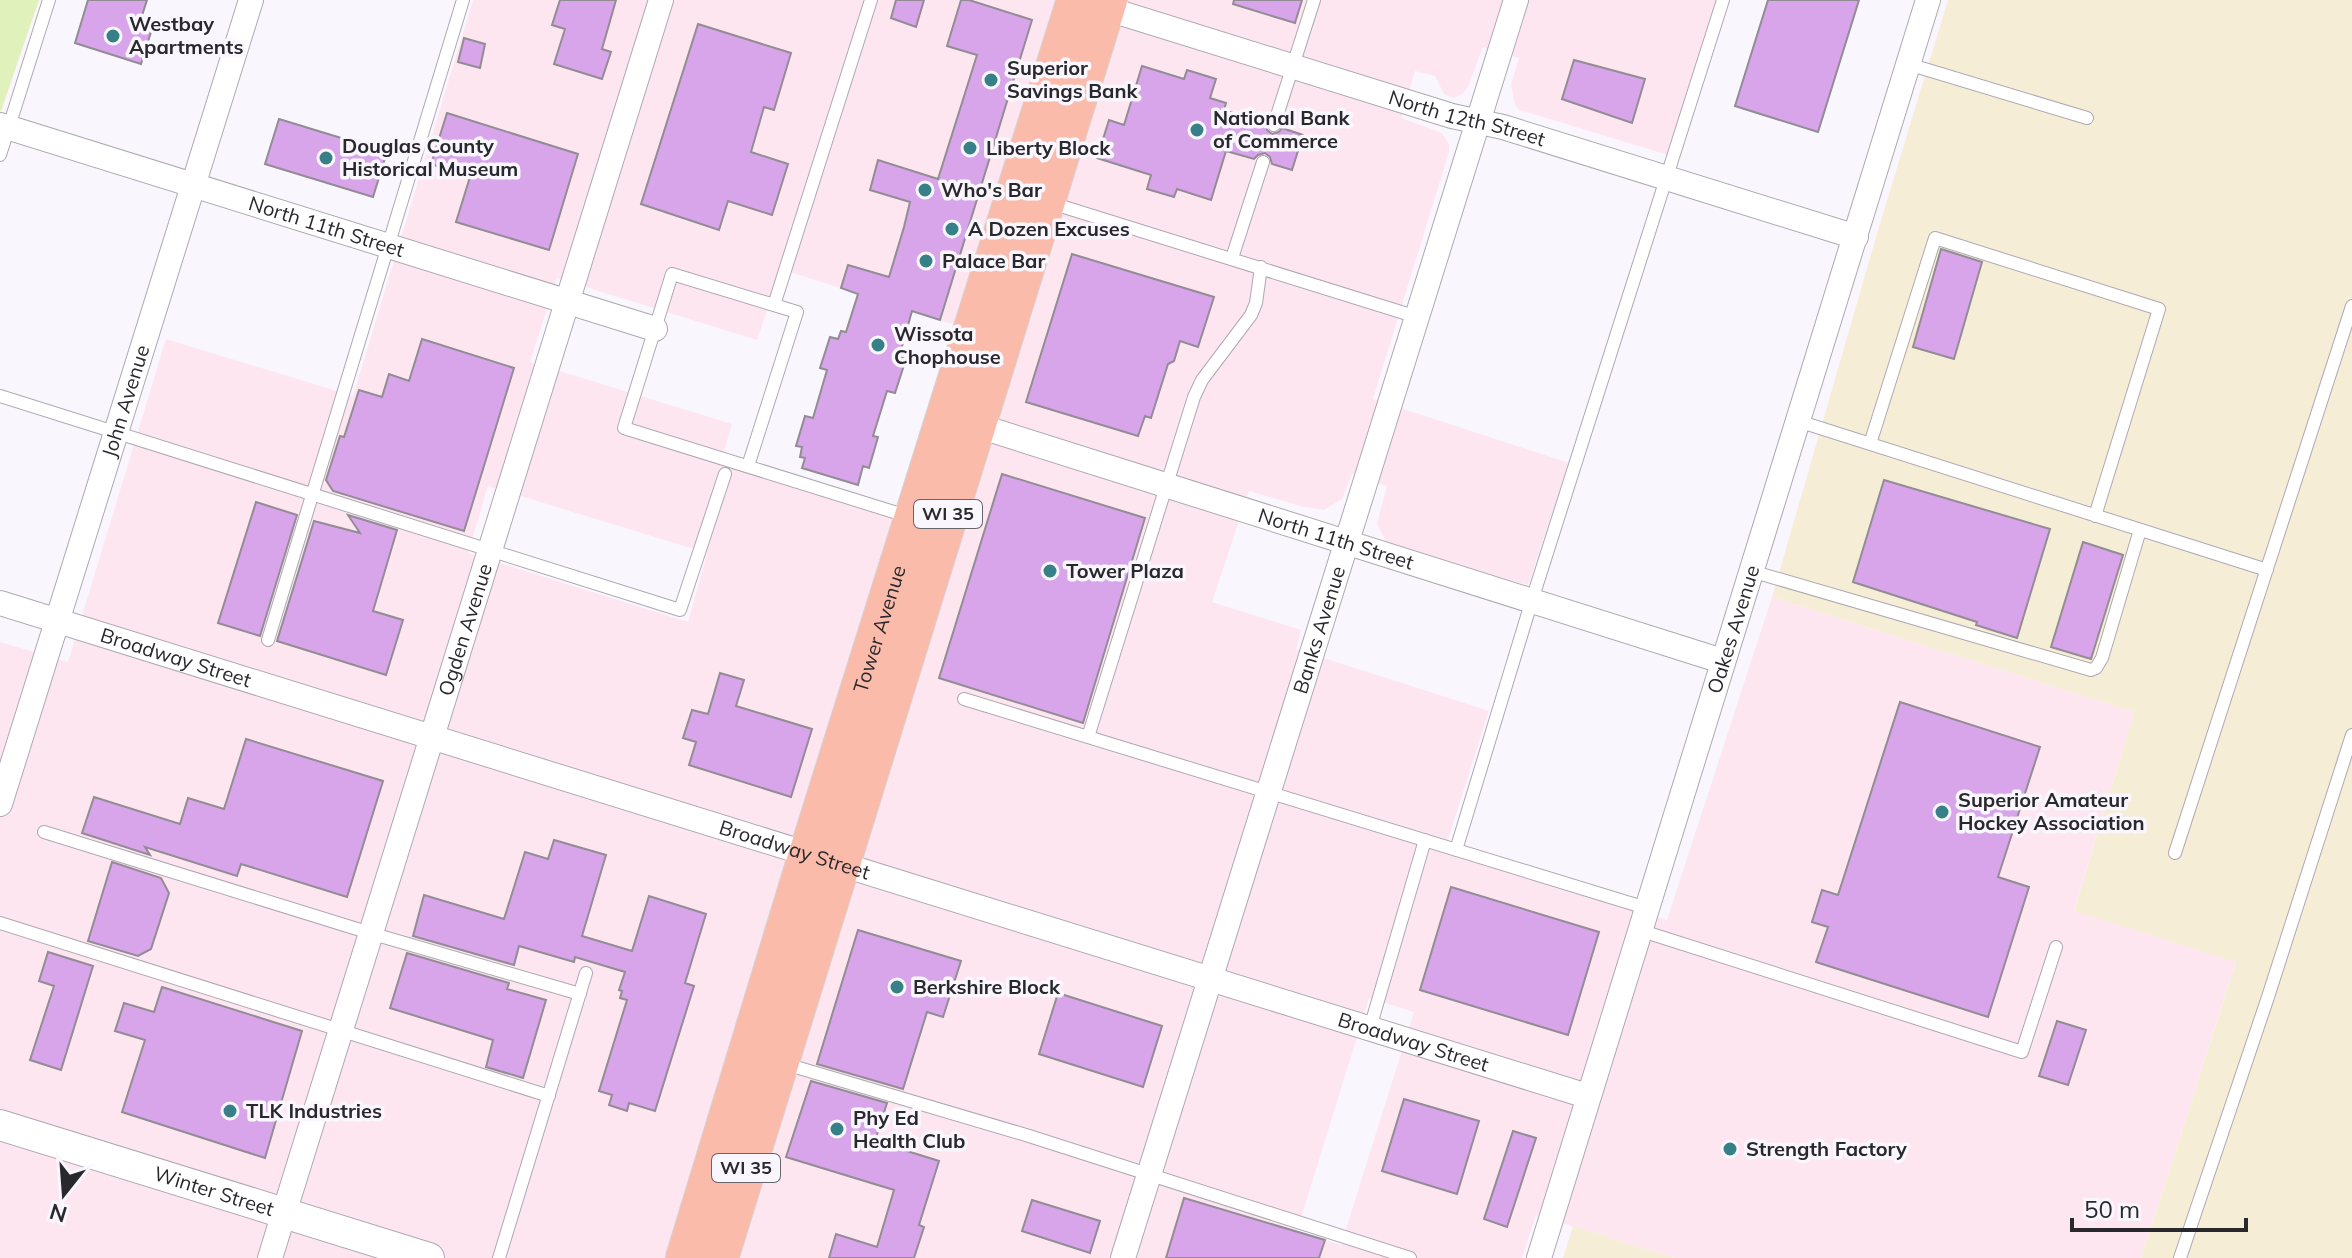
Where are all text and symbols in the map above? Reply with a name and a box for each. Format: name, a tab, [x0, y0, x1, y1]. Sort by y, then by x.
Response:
place label: Westbay Apartments	[129, 11, 243, 59]
marker: Westbay Apartments	[104, 27, 122, 45]
place label: Superior Savings Bank	[1007, 55, 1139, 103]
marker: Superior Savings Bank	[982, 71, 1000, 89]
street label: North 12th Street	[1386, 84, 1548, 151]
place label: National Bank of Commerce	[1213, 105, 1351, 153]
marker: National Bank of Commerce	[1188, 121, 1206, 139]
place label: Douglas County Historical Museum	[342, 133, 518, 181]
place label: Liberty Block	[986, 135, 1111, 160]
marker: Liberty Block	[961, 139, 979, 157]
marker: Douglas County Historical Museum	[317, 149, 335, 167]
place label: Who's Bar	[941, 177, 1042, 202]
marker: Who's Bar	[916, 181, 934, 199]
street label: North 11th Street	[246, 190, 407, 262]
place label: A Dozen Excuses	[968, 216, 1130, 241]
marker: A Dozen Excuses	[943, 220, 961, 238]
place label: Palace Bar	[942, 248, 1045, 273]
marker: Palace Bar	[917, 252, 935, 270]
place label: Wissota Chophouse	[894, 321, 1001, 369]
marker: Wissota Chophouse	[869, 336, 887, 354]
street label: John Avenue	[96, 342, 155, 460]
road number: WI 35	[914, 500, 982, 528]
street label: North 11th Street	[1255, 502, 1417, 575]
place label: Tower Plaza	[1066, 558, 1184, 583]
street label: Ogden Avenue	[433, 560, 497, 699]
street label: Tower Avenue	[847, 562, 911, 696]
marker: Tower Plaza	[1041, 562, 1059, 580]
street label: Oakes Avenue	[1701, 562, 1765, 697]
street label: Banks Avenue	[1287, 563, 1350, 697]
street label: Broadway Street	[97, 622, 254, 692]
place label: Superior Amateur Hockey Association	[1958, 787, 2145, 835]
marker: Superior Amateur Hockey Association	[1933, 803, 1951, 821]
street label: Broadway Street	[716, 814, 873, 884]
place label: Berkshire Block	[913, 974, 1061, 999]
marker: Berkshire Block	[888, 978, 906, 996]
street label: Broadway Street	[1335, 1006, 1492, 1077]
place label: TLK Industries	[246, 1098, 382, 1123]
marker: TLK Industries	[221, 1102, 239, 1120]
place label: Phy Ed Health Club	[853, 1105, 965, 1153]
marker: Phy Ed Health Club	[828, 1120, 846, 1138]
place label: Strength Factory	[1746, 1136, 1907, 1161]
marker: Strength Factory	[1721, 1140, 1739, 1158]
north arrow	[24, 1154, 104, 1234]
road number: WI 35	[712, 1154, 780, 1182]
street label: Winter Street	[151, 1160, 277, 1221]
scale bar	[2072, 1182, 2246, 1232]
text: 50 m	[2084, 1194, 2140, 1224]
text: N	[46, 1197, 70, 1229]

